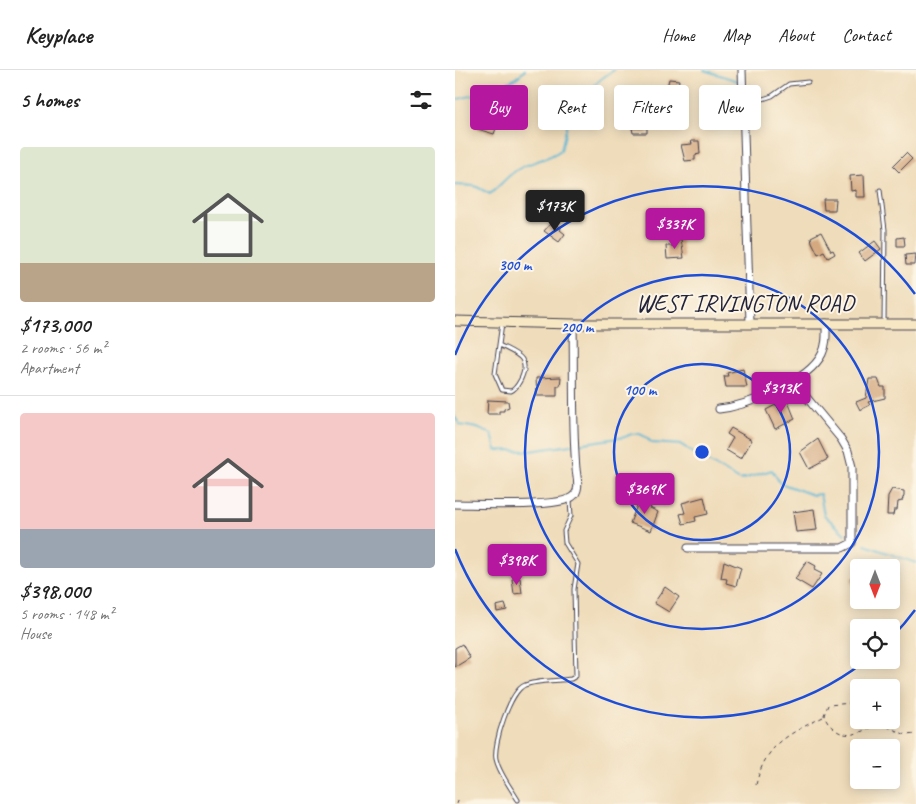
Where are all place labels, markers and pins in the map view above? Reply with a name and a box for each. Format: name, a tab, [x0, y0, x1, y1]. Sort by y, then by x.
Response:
pin: $173K	[520, 190, 590, 232]
pin: $337K	[640, 208, 710, 250]
pin: $313K	[746, 372, 816, 414]
centre of rings	[693, 443, 711, 461]
pin: $369K	[610, 472, 680, 515]
pin: $398K	[482, 544, 552, 586]

